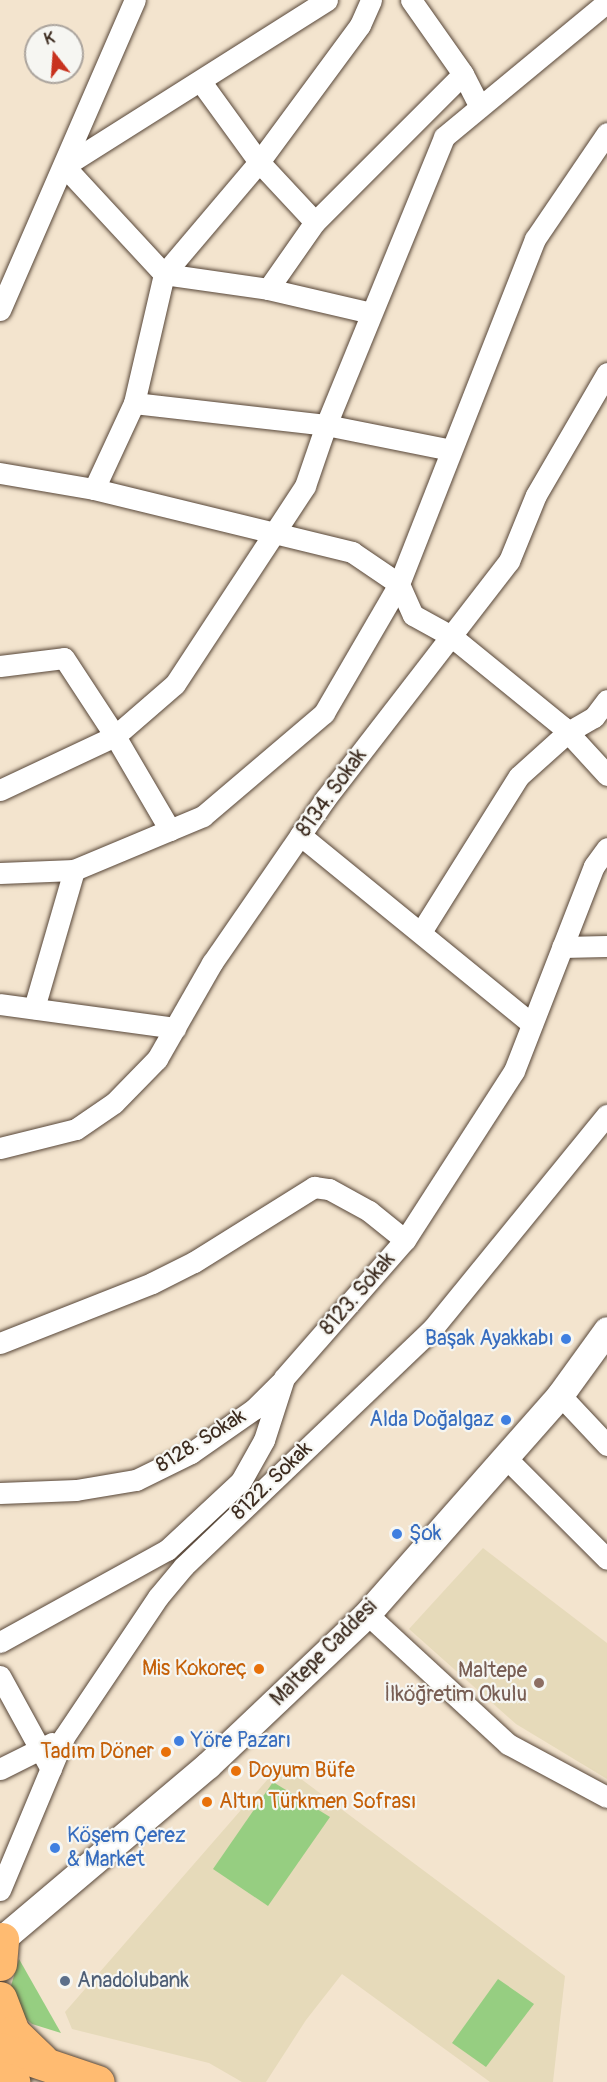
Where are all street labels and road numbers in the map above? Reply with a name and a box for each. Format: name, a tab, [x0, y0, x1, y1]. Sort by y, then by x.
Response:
street label: 8134. Sokak	[292, 744, 372, 842]
street label: 8123. Sokak	[315, 1247, 401, 1341]
street label: 8128. Sokak	[151, 1404, 251, 1478]
street label: 8122. Sokak	[226, 1436, 318, 1526]
street label: Maltepe Caddesi	[265, 1594, 383, 1712]

